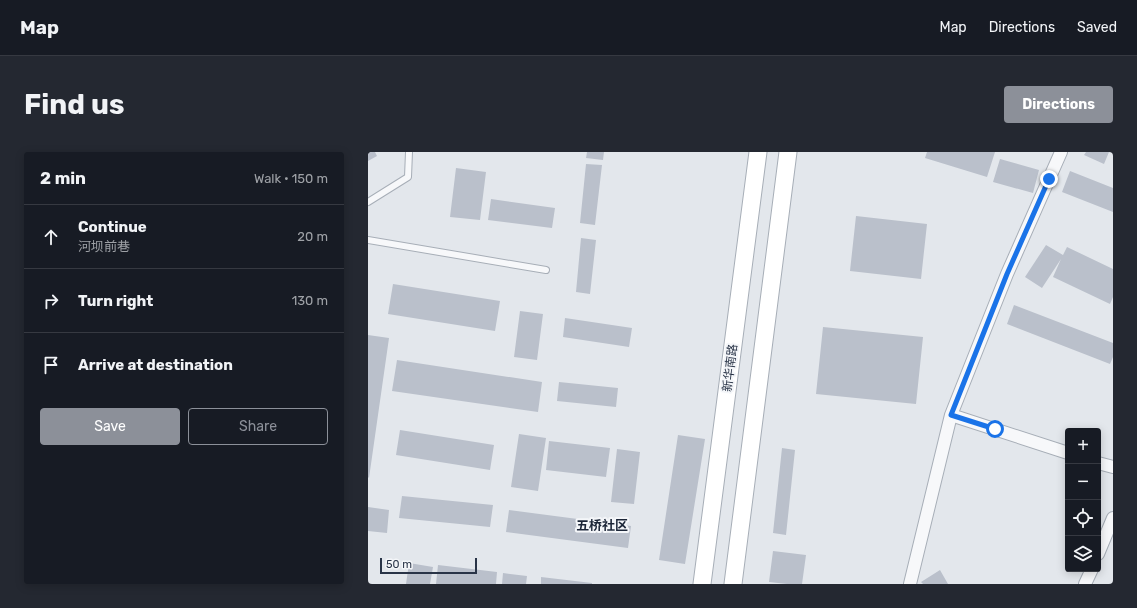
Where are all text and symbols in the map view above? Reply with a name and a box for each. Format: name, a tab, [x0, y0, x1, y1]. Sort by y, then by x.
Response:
text: Map	[20, 16, 59, 39]
text: Map	[940, 19, 967, 36]
text: Directions	[989, 19, 1055, 36]
text: Saved	[1077, 19, 1117, 36]
button: Directions	[1004, 86, 1113, 123]
text: Find us	[24, 88, 124, 121]
text: 2 min	[40, 168, 86, 188]
route end	[1040, 170, 1058, 188]
text: Walk · 150 m	[254, 171, 328, 186]
text: Continue	[78, 218, 147, 236]
icon: ahead	[40, 226, 62, 248]
text: 20 m	[297, 229, 328, 244]
text: 河坝前巷	[78, 239, 130, 254]
icon: right	[40, 290, 62, 312]
text: Turn right	[78, 292, 153, 310]
text: 130 m	[292, 293, 328, 308]
street label: 新华南路	[720, 343, 740, 393]
icon: arrive	[40, 354, 62, 376]
text: Arrive at destination	[78, 356, 233, 374]
button: Save	[40, 408, 180, 445]
button: Share	[188, 408, 328, 445]
route start	[986, 420, 1004, 438]
map controls	[1065, 428, 1101, 572]
button: +	[1065, 428, 1101, 464]
button: −	[1065, 464, 1101, 500]
button: locate	[1065, 500, 1101, 536]
district label: 五桥社区	[576, 518, 628, 533]
button: layers	[1065, 536, 1101, 572]
scale bar	[380, 556, 477, 575]
text: 50 m	[386, 558, 412, 571]

